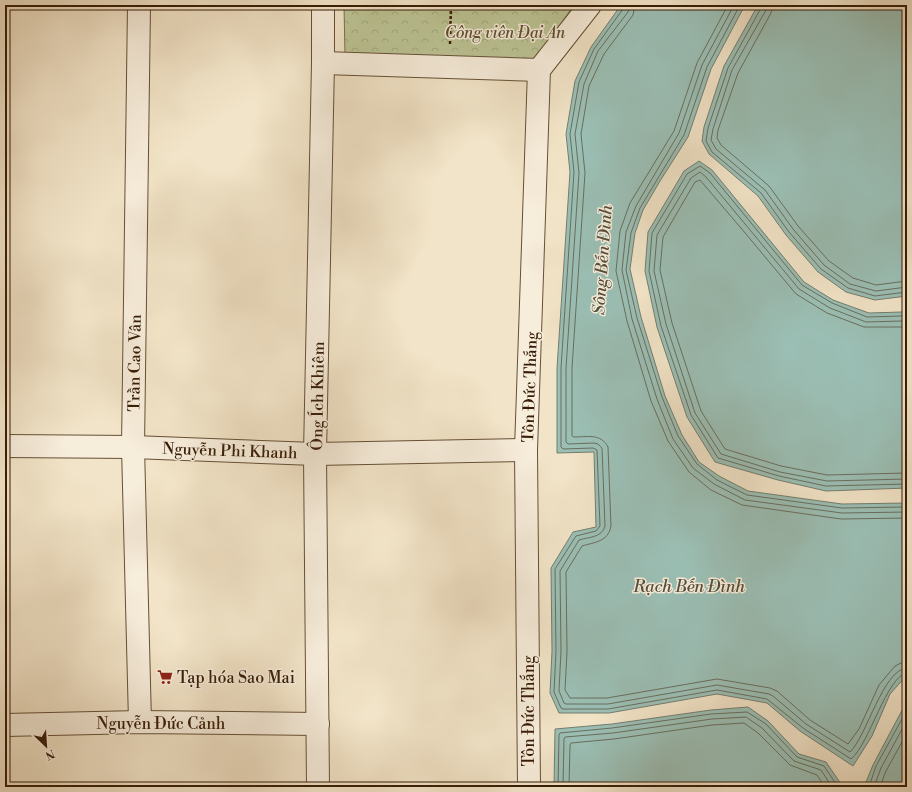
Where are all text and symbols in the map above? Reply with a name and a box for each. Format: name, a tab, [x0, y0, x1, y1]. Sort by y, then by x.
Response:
park label: Công viên Đại An	[445, 23, 566, 43]
water label: Sông Bến Đình	[588, 204, 618, 316]
street label: Trần Cao Vân	[124, 314, 146, 412]
street label: Tôn Đức Thắng	[518, 331, 542, 443]
street label: Ông Ích Khiêm	[305, 341, 329, 451]
street label: Nguyễn Phi Khanh	[162, 439, 298, 463]
water label: Rạch Bến Đình	[632, 576, 745, 598]
street label: Tôn Đức Thắng	[519, 655, 539, 766]
supermarket icon: Tạp hóa Sao Mai	[156, 668, 174, 686]
place label: Tạp hóa Sao Mai	[177, 668, 295, 688]
street label: Nguyễn Đức Cảnh	[97, 714, 226, 734]
north arrow	[26, 726, 66, 766]
text: N	[43, 746, 57, 762]

